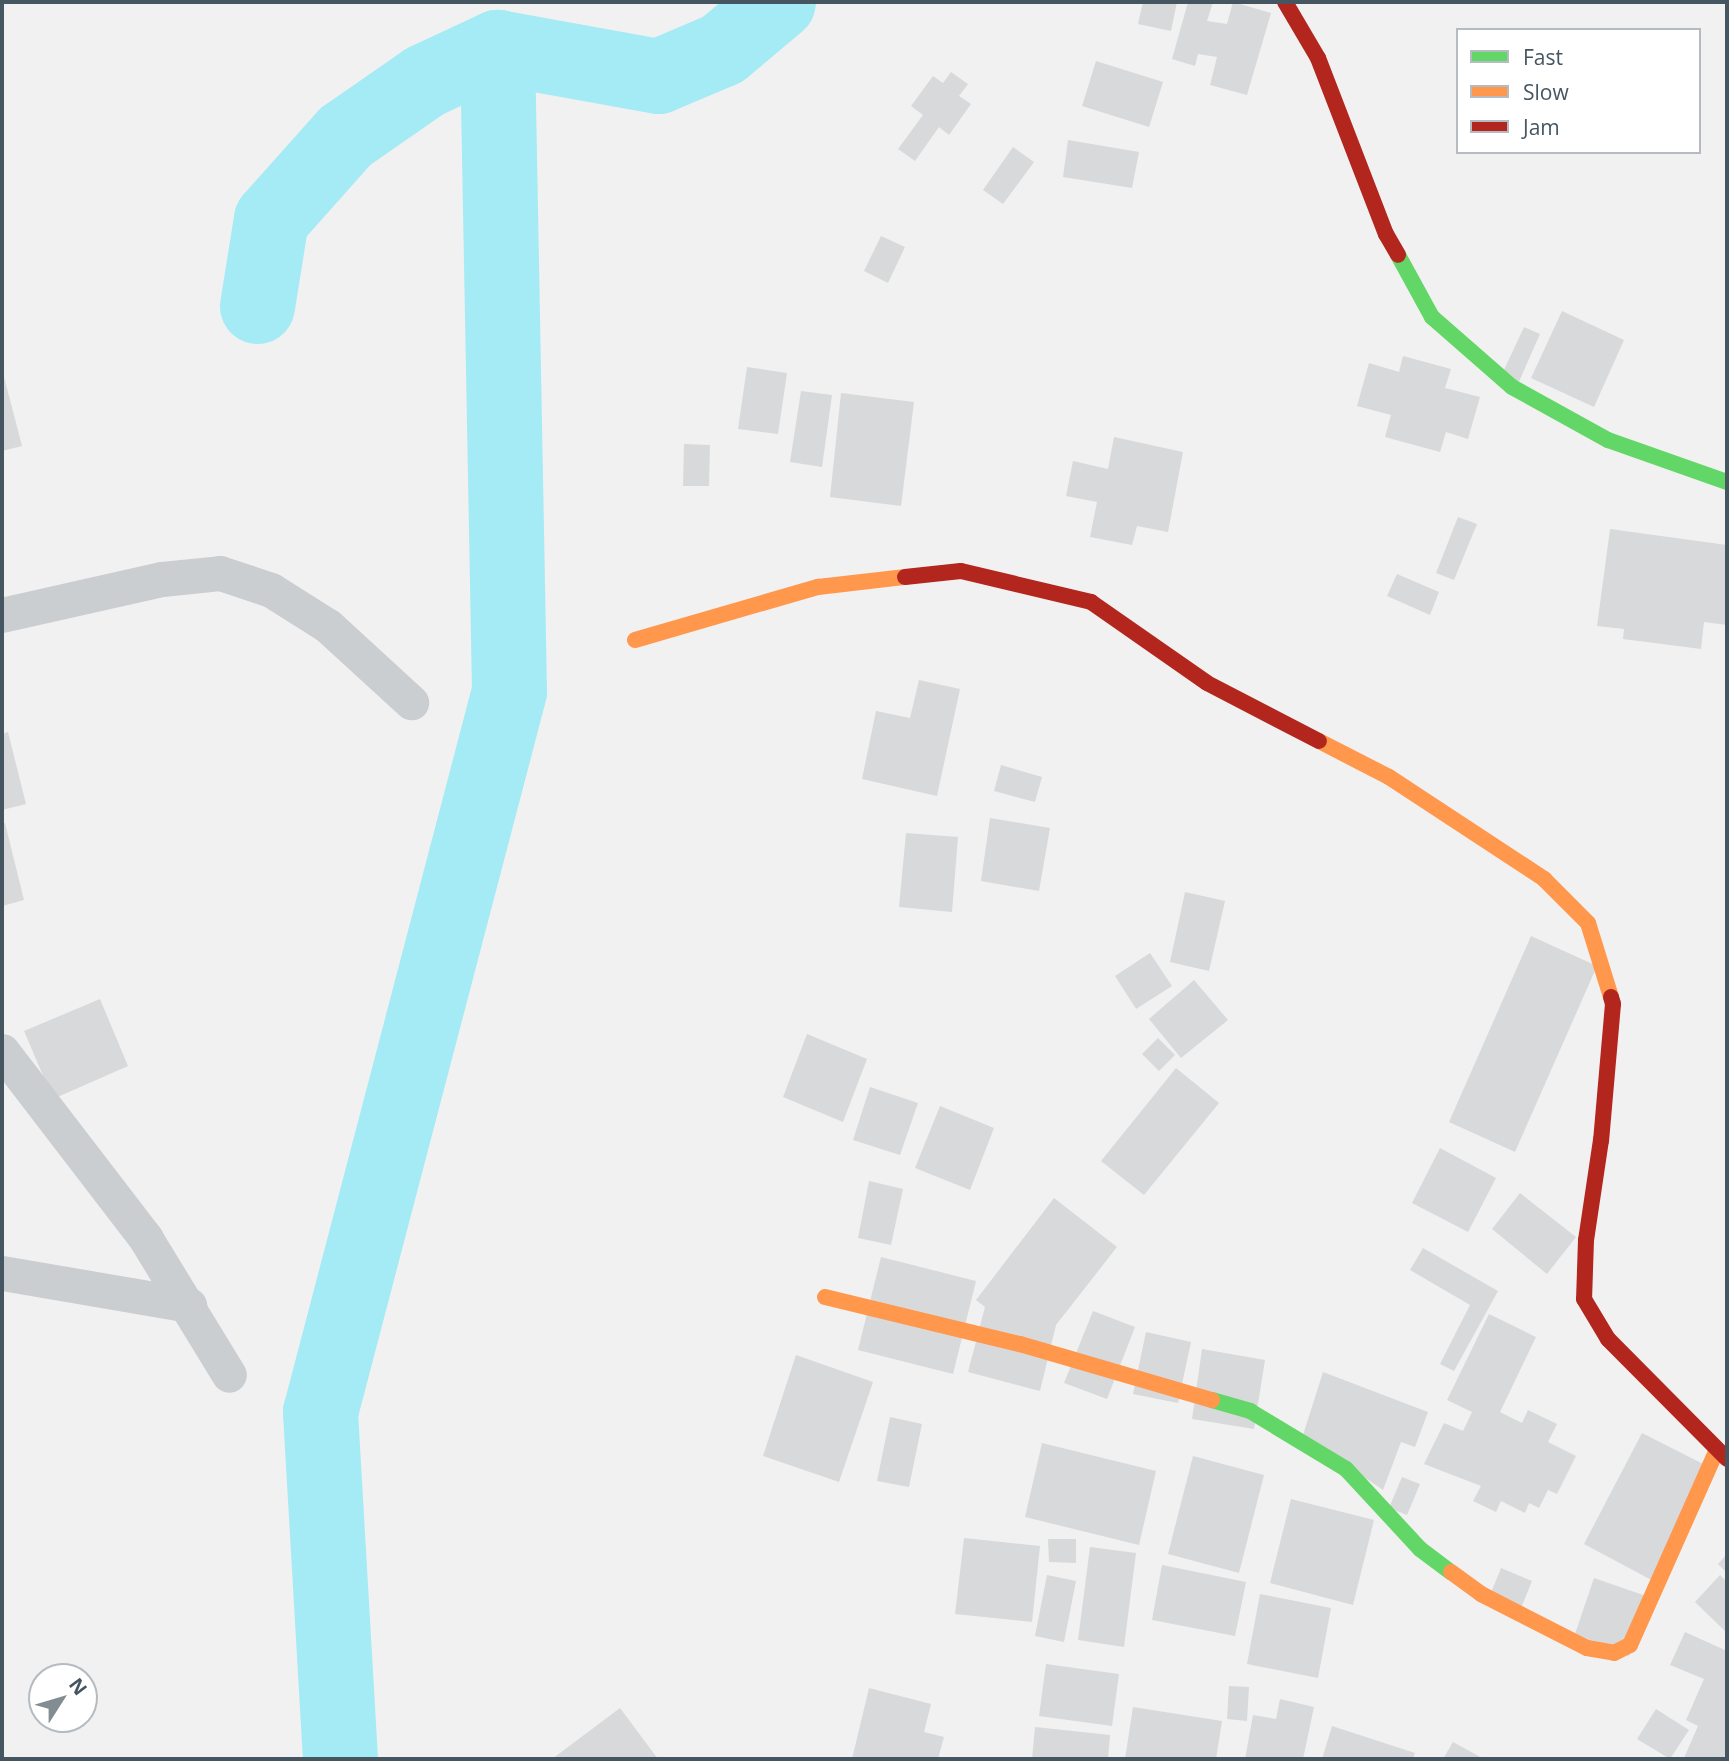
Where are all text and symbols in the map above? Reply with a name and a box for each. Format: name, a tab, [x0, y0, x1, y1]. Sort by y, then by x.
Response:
legend	[1456, 28, 1701, 154]
text: Fast	[1523, 43, 1563, 71]
text: Slow	[1523, 78, 1569, 106]
text: Jam	[1523, 113, 1560, 141]
north arrow	[28, 1663, 98, 1733]
text: N	[63, 1673, 93, 1701]

